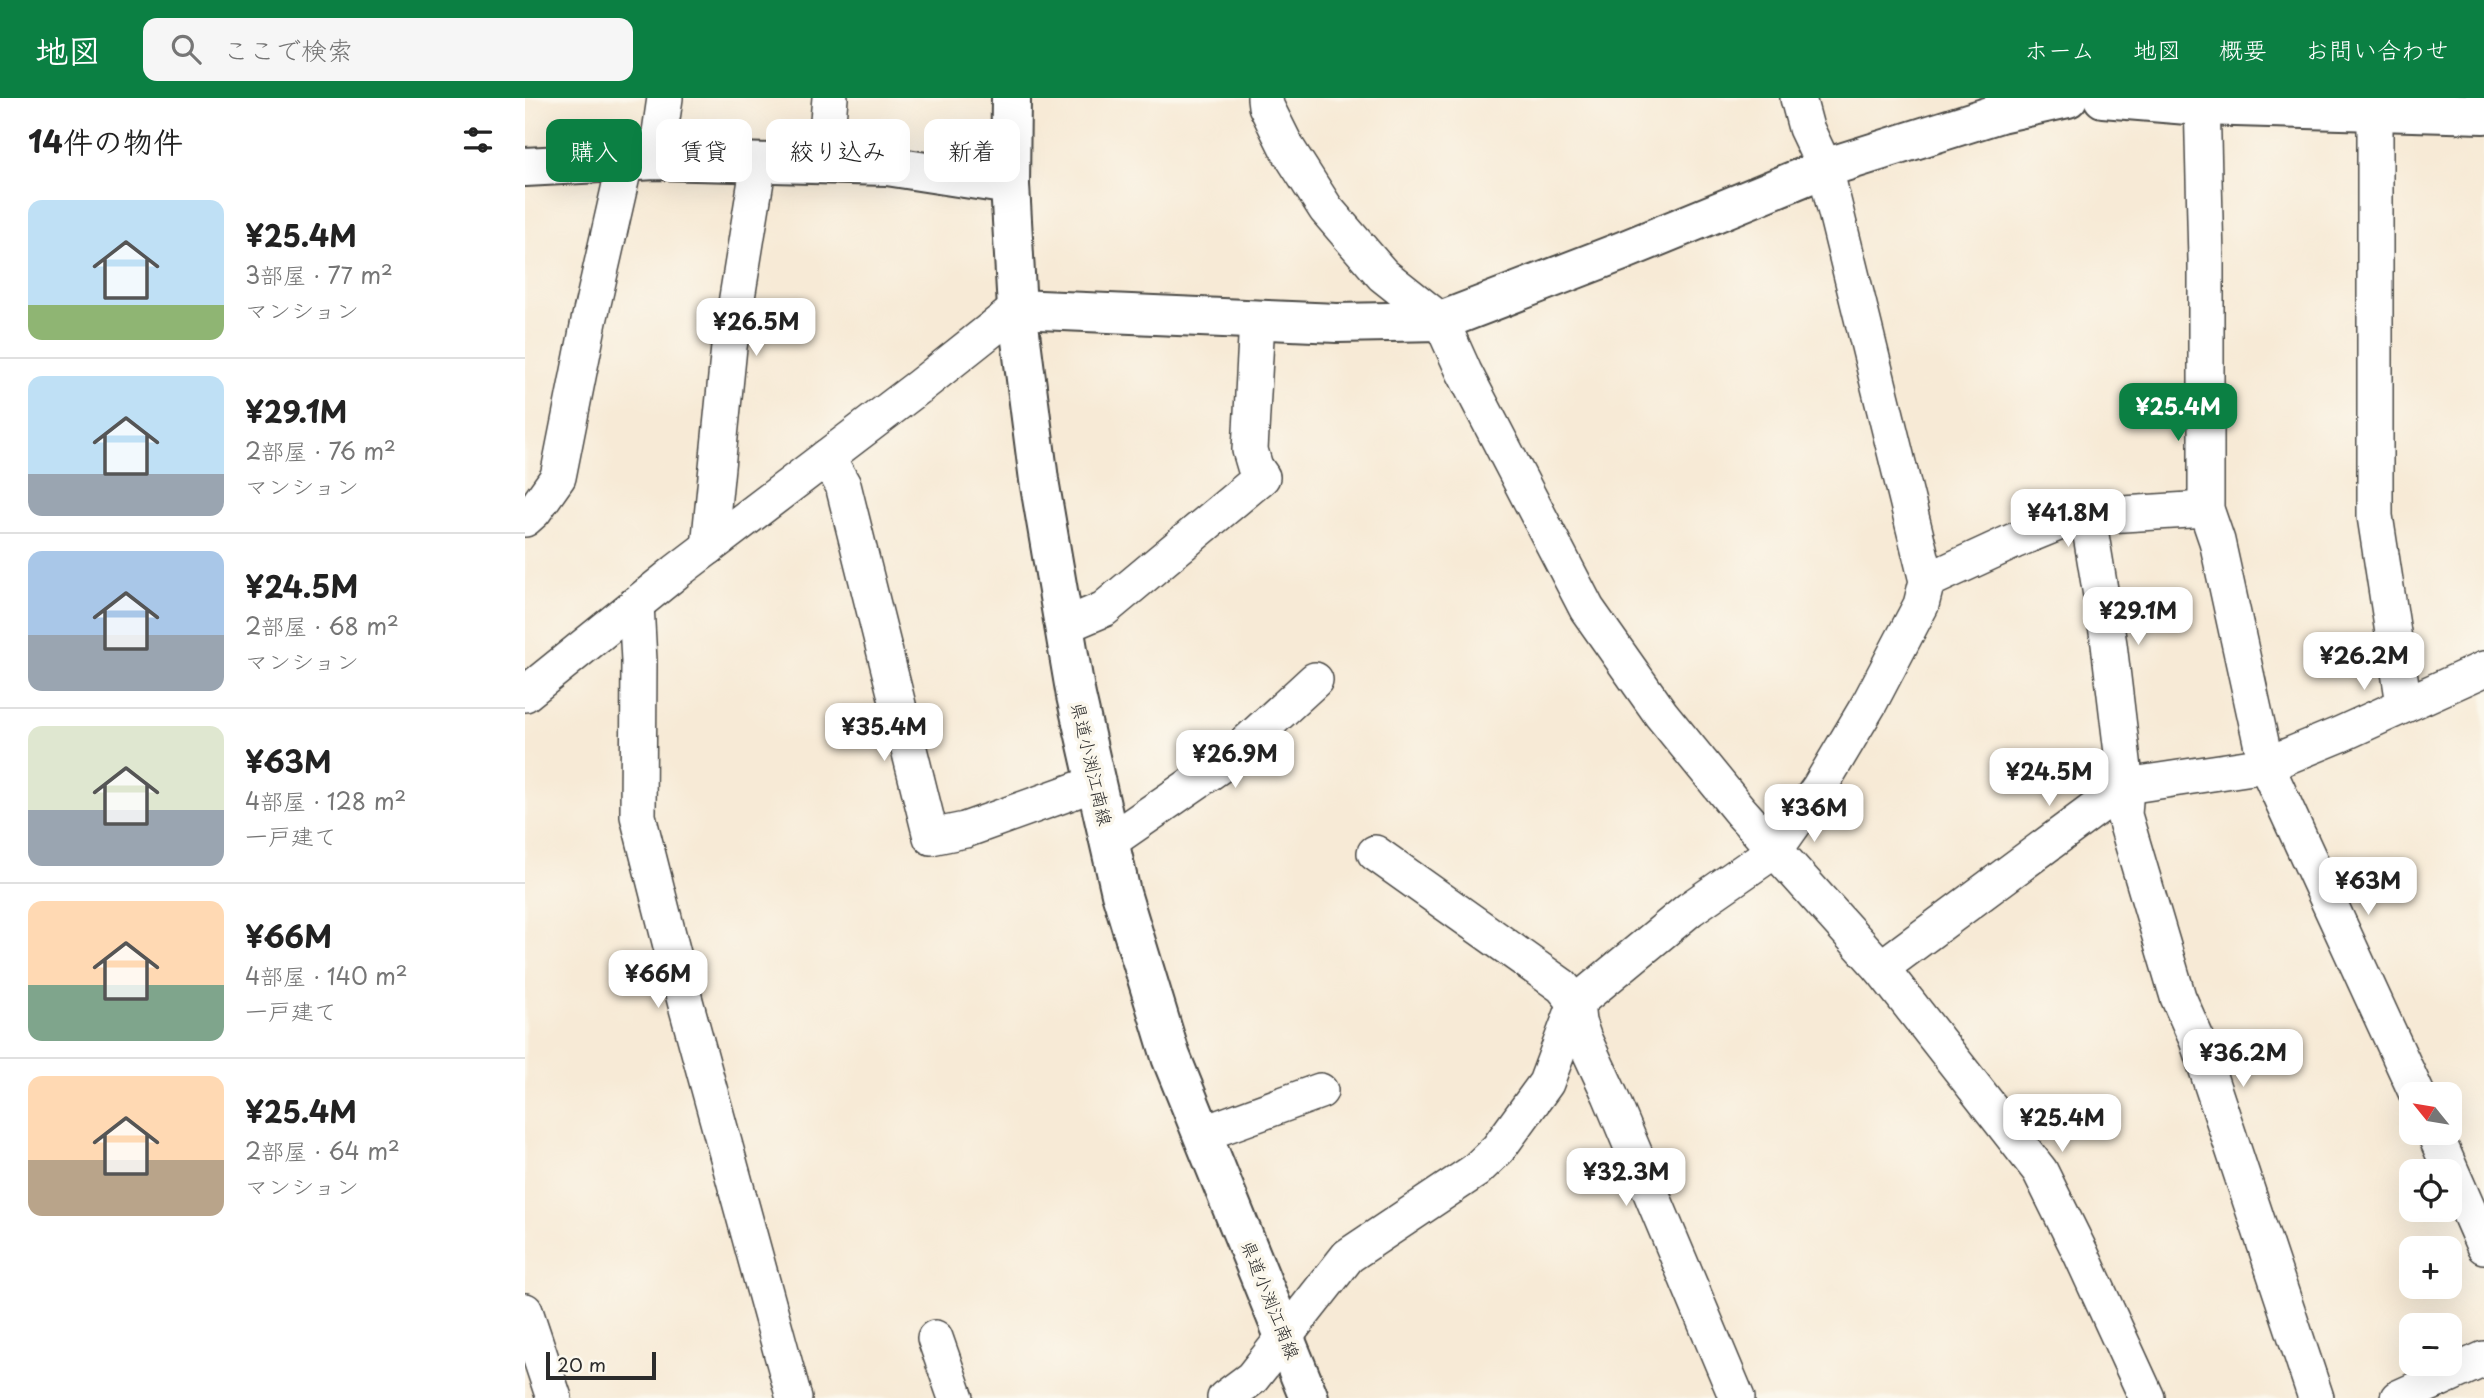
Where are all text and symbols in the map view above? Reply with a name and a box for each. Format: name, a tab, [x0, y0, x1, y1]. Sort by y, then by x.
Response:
search box	[143, 18, 633, 81]
text: 地図	[35, 24, 101, 74]
icon: search	[167, 30, 205, 68]
text: ここで検索	[223, 30, 353, 69]
text: ホーム	[2024, 31, 2095, 67]
text: 地図	[2133, 31, 2181, 67]
text: 概要	[2219, 31, 2267, 67]
text: お問い合わせ	[2305, 31, 2449, 67]
text: 14件の物件	[28, 118, 183, 163]
chip: 購入	[546, 119, 642, 182]
chip: 賃貸	[656, 119, 752, 182]
chip: 絞り込み	[766, 119, 910, 182]
chip: 新着	[924, 119, 1020, 182]
icon: filters	[459, 121, 497, 159]
text: ¥25.4M	[245, 212, 357, 257]
icon: home	[84, 228, 168, 312]
text: 3部屋 · 77 m²	[245, 257, 393, 292]
text: マンション	[245, 292, 359, 327]
pin: ¥26.5M	[699, 299, 813, 358]
text: ¥26.5M	[712, 303, 800, 338]
pin: ¥25.4M	[2121, 384, 2235, 443]
text: ¥29.1M	[245, 388, 347, 433]
text: ¥25.4M	[2135, 388, 2221, 423]
icon: home	[84, 404, 168, 488]
text: 2部屋 · 76 m²	[245, 433, 396, 468]
text: マンション	[245, 468, 359, 503]
pin: ¥41.8M	[2011, 490, 2125, 549]
text: ¥41.8M	[2027, 494, 2109, 529]
text: ¥24.5M	[245, 563, 359, 608]
icon: home	[84, 579, 168, 663]
pin: ¥29.1M	[2081, 588, 2195, 647]
text: ¥29.1M	[2099, 592, 2177, 627]
text: 2部屋 · 68 m²	[245, 608, 399, 643]
pin: ¥26.2M	[2307, 632, 2421, 692]
text: ¥26.2M	[2319, 637, 2409, 672]
text: マンション	[245, 643, 359, 678]
street label: 県道小渕江南線	[1065, 699, 1120, 828]
pin: ¥35.4M	[827, 704, 941, 763]
text: ¥35.4M	[841, 708, 927, 743]
pin: ¥26.9M	[1178, 730, 1292, 790]
text: ¥26.9M	[1192, 735, 1278, 770]
text: ¥63M	[245, 738, 332, 783]
pin: ¥24.5M	[1992, 748, 2106, 808]
text: ¥24.5M	[2005, 753, 2093, 788]
icon: home	[84, 754, 168, 838]
text: 4部屋 · 128 m²	[245, 783, 406, 818]
pin: ¥36M	[1773, 784, 1855, 844]
text: ¥36M	[1780, 789, 1848, 824]
text: 一戸建て	[245, 818, 337, 853]
pin: ¥63M	[2327, 858, 2409, 917]
text: ¥63M	[2335, 862, 2401, 897]
text: ¥66M	[245, 913, 332, 958]
icon: home	[84, 929, 168, 1013]
pin: ¥66M	[617, 950, 699, 1010]
text: ¥66M	[625, 955, 691, 990]
text: 4部屋 · 140 m²	[245, 958, 408, 993]
text: 一戸建て	[245, 993, 337, 1028]
pin: ¥36.2M	[2186, 1030, 2300, 1089]
text: ¥36.2M	[2199, 1034, 2287, 1069]
north arrow	[2399, 1082, 2462, 1144]
map controls	[2399, 1082, 2462, 1376]
text: ¥25.4M	[245, 1088, 357, 1133]
pin: ¥25.4M	[2005, 1094, 2119, 1154]
text: ¥25.4M	[2019, 1099, 2105, 1134]
icon: home	[84, 1104, 168, 1188]
text: 2部屋 · 64 m²	[245, 1133, 400, 1168]
pin: ¥32.3M	[1569, 1148, 1683, 1208]
text: ¥32.3M	[1582, 1153, 1670, 1188]
button: locate	[2399, 1159, 2462, 1222]
text: マンション	[245, 1168, 359, 1203]
street label: 県道小渕江南線	[1235, 1236, 1308, 1363]
button: +	[2399, 1236, 2462, 1299]
button: −	[2399, 1313, 2462, 1376]
scale bar	[546, 1349, 656, 1381]
text: 20 m	[557, 1350, 606, 1378]

